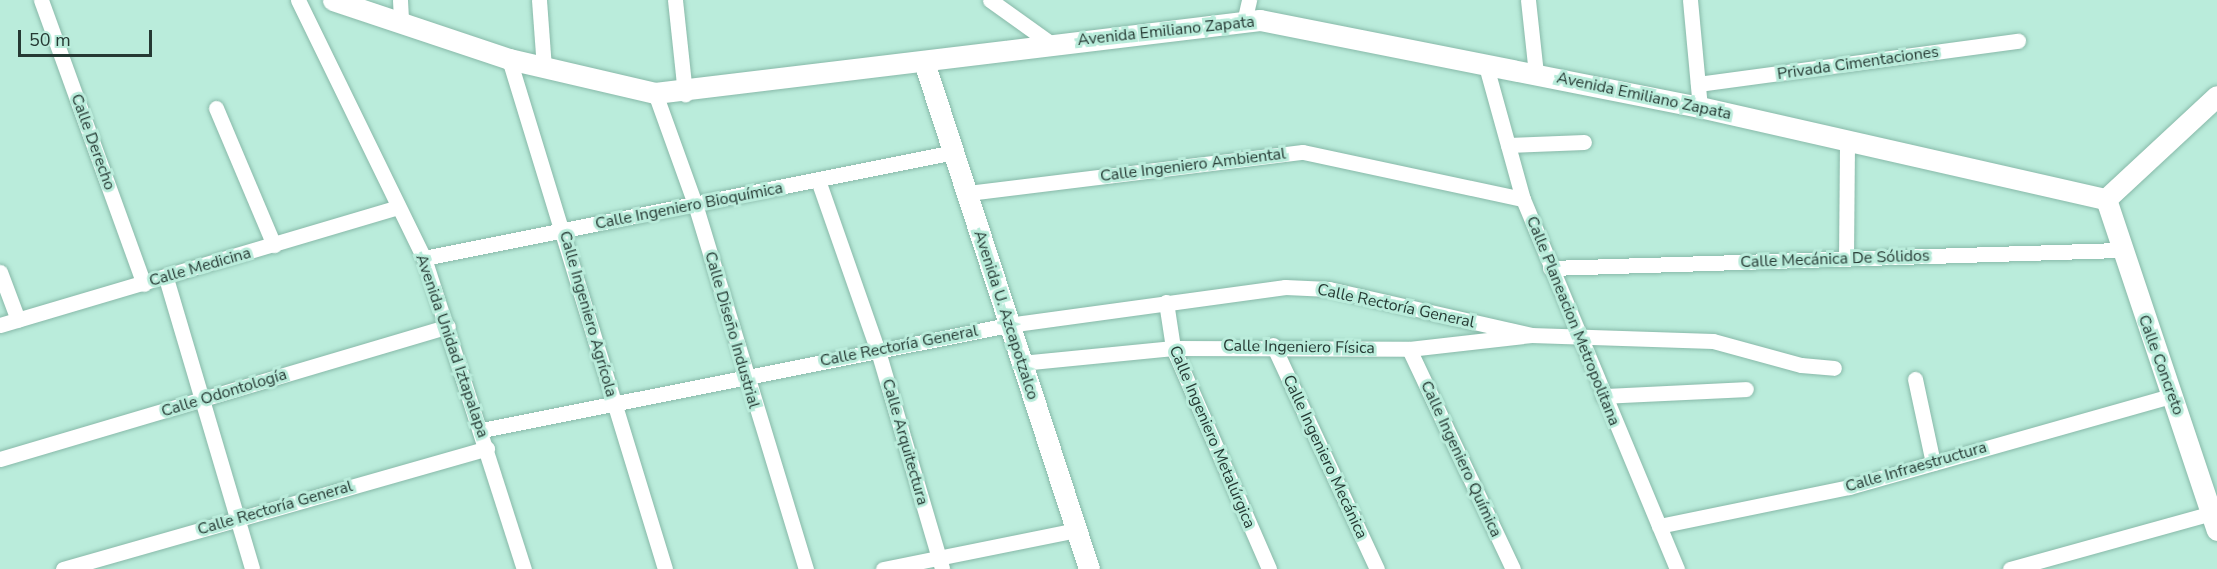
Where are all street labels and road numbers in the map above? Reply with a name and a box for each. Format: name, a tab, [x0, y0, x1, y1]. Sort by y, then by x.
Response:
street label: Avenida Emiliano Zapata	[1076, 12, 1256, 50]
street label: Privada Cimentaciones	[1776, 42, 1940, 84]
street label: Avenida Emiliano Zapata	[1555, 68, 1733, 124]
street label: Calle Derecho	[67, 91, 119, 193]
street label: Calle Ingeniero Ambiental	[1099, 144, 1287, 186]
street label: Calle Ingeniero Bioquímica	[594, 178, 784, 234]
street label: Calle Planeacion Metropolitana	[1522, 213, 1624, 429]
street label: Avenida U. Azcapotzalco	[970, 228, 1042, 402]
street label: Calle Ingeniero Agrícola	[555, 229, 621, 399]
street label: Calle Medicina	[147, 243, 253, 291]
street label: Calle Mecánica De Sólidos	[1740, 246, 1930, 272]
street label: Calle Diseño Industrial	[700, 249, 764, 411]
street label: Avenida Unidad Iztapalapa	[412, 252, 492, 440]
street label: Calle Rectoría General	[1316, 280, 1476, 332]
street label: Calle Concreto	[2134, 312, 2188, 418]
street label: Calle Rectoría General	[818, 321, 980, 371]
street label: Calle Ingeniero Física	[1223, 336, 1375, 358]
street label: Calle Ingeniero Metalúrgica	[1165, 343, 1259, 531]
street label: Calle Odontología	[159, 365, 289, 421]
street label: Calle Ingeniero Mecánica	[1279, 372, 1371, 542]
street label: Calle Arquitectura	[878, 377, 932, 507]
street label: Calle Ingeniero Química	[1416, 378, 1506, 540]
street label: Calle Infraestructura	[1843, 438, 1989, 496]
street label: Calle Rectoría General	[195, 477, 355, 539]

